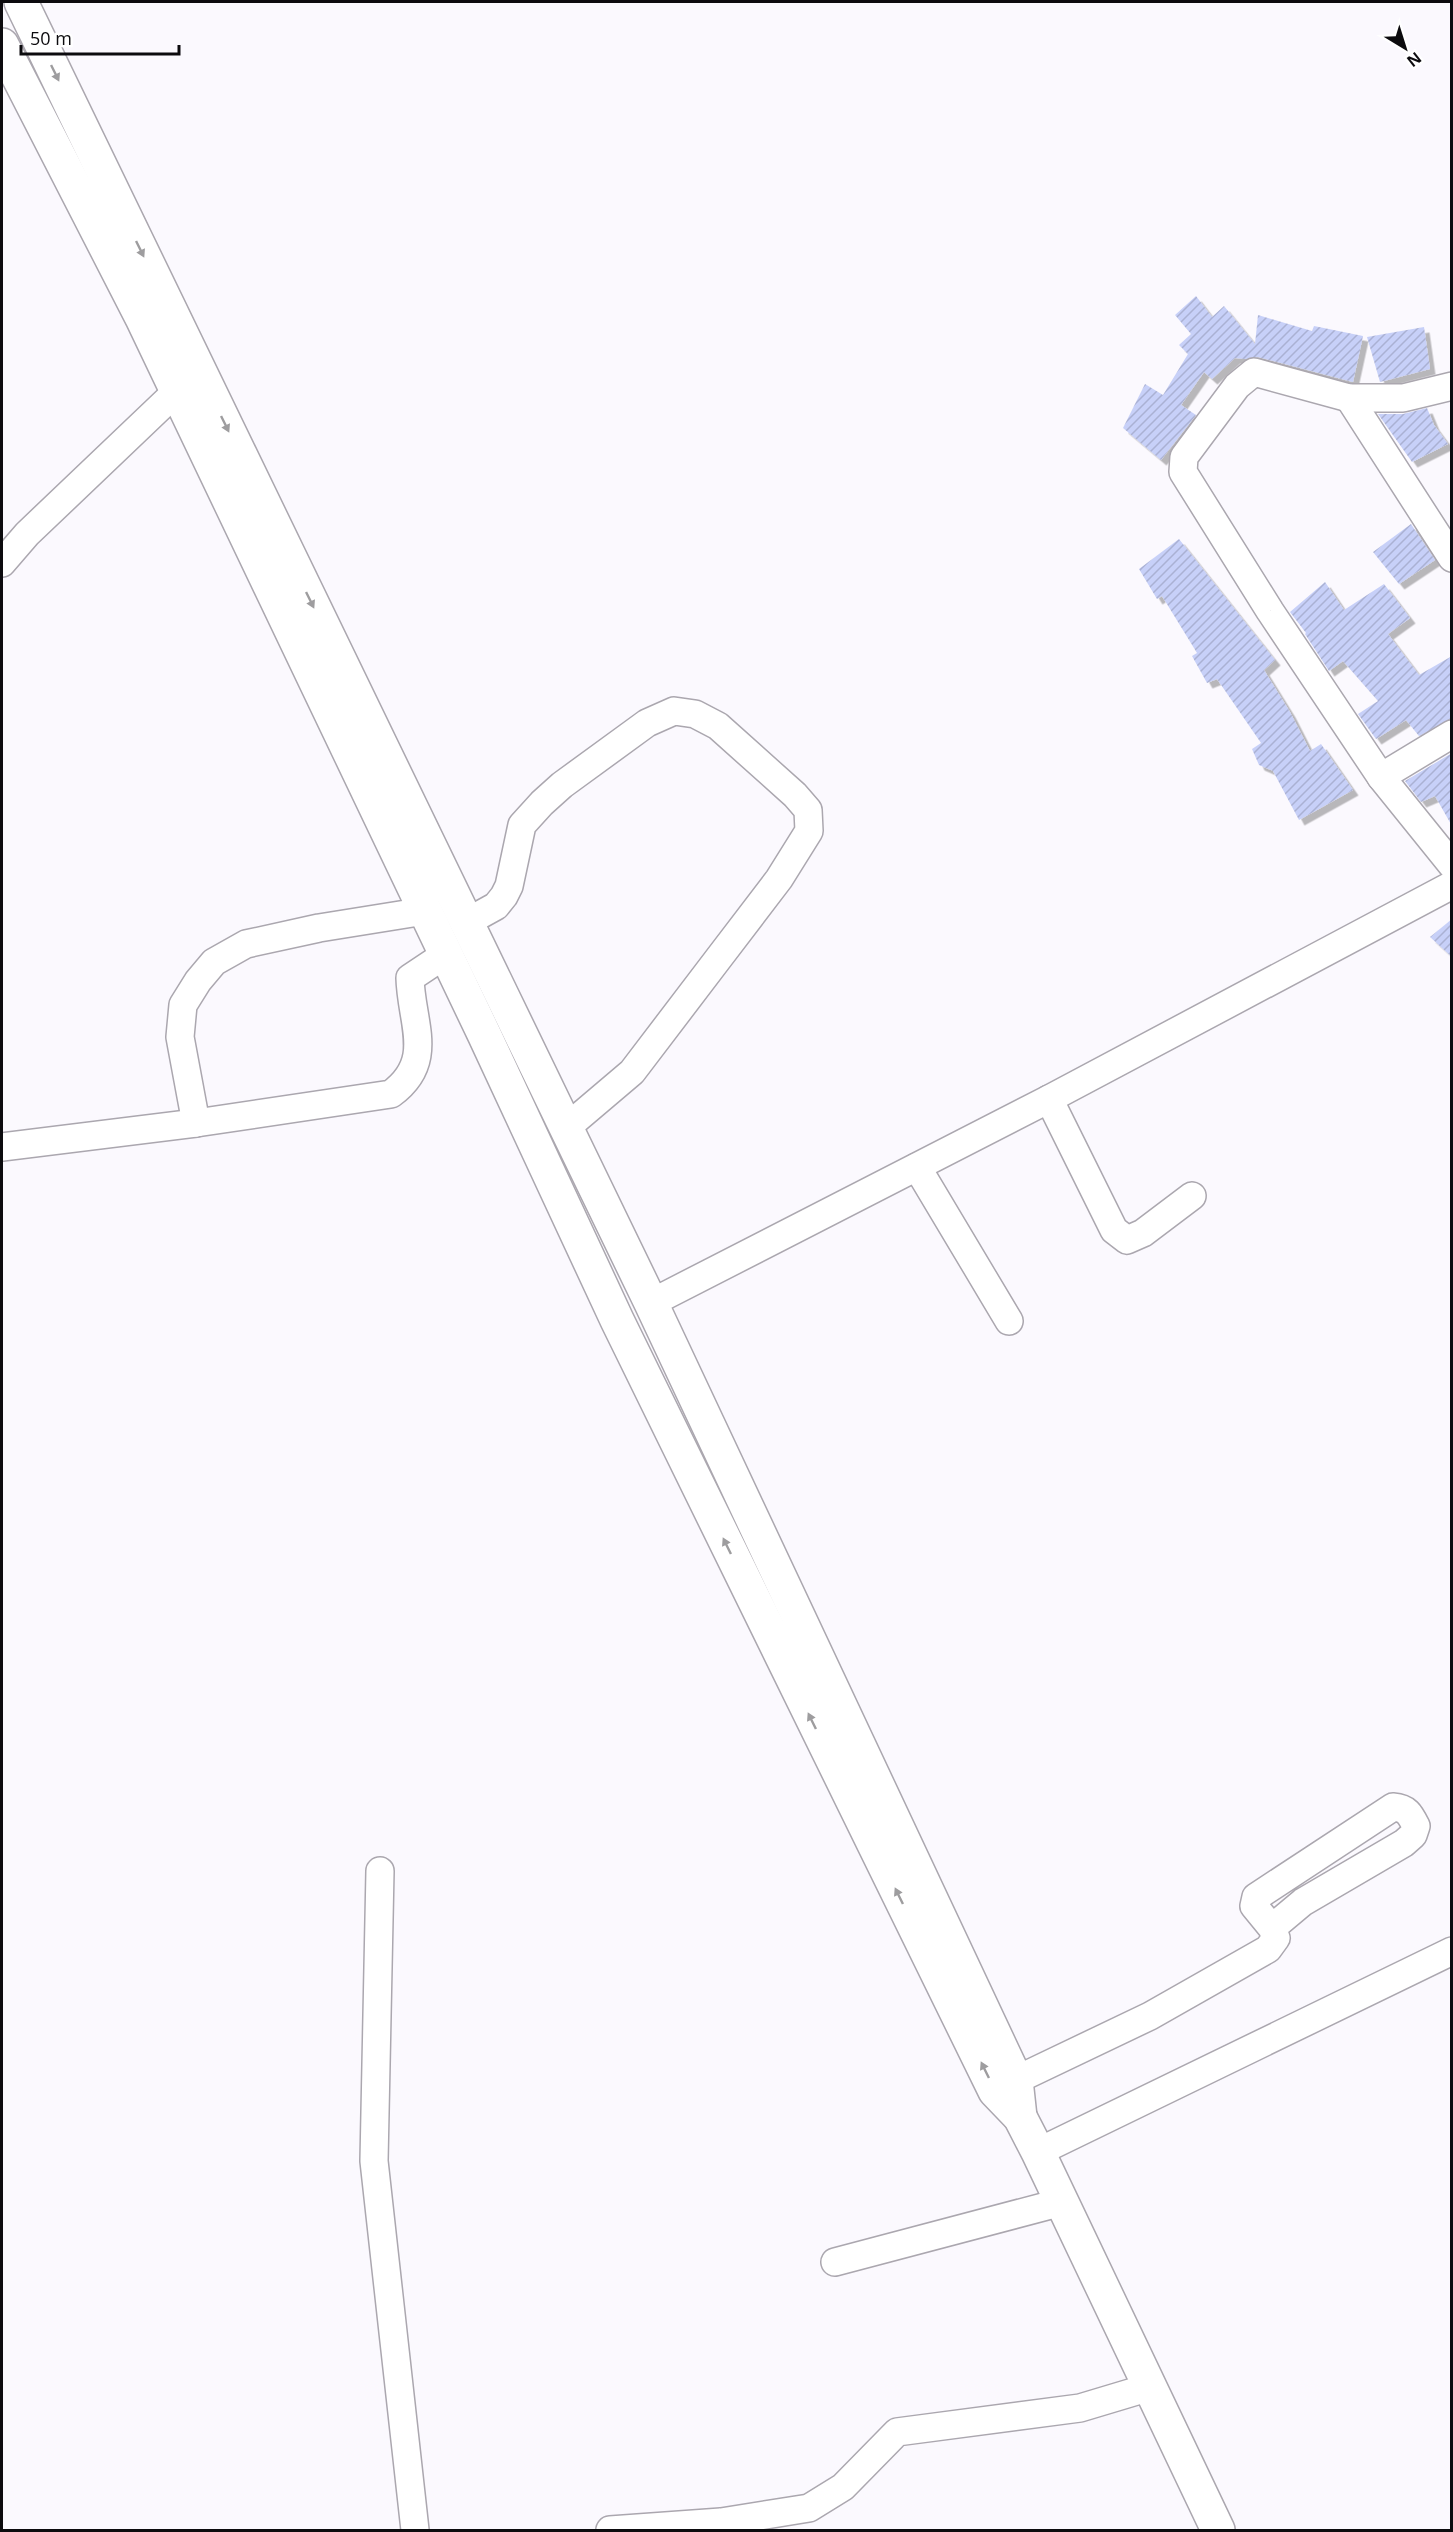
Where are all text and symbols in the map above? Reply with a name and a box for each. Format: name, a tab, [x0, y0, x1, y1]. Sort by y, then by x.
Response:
scale bar	[21, 18, 178, 56]
north arrow	[1375, 18, 1435, 78]
text: 50 m	[30, 26, 72, 50]
text: N	[1402, 47, 1426, 72]
one-way arrow	[50, 64, 60, 82]
one-way arrow	[136, 240, 145, 257]
one-way arrow	[220, 415, 230, 433]
one-way arrow	[306, 591, 315, 608]
one-way arrow	[722, 1537, 731, 1554]
one-way arrow	[808, 1712, 817, 1729]
one-way arrow	[894, 1887, 903, 1904]
one-way arrow	[980, 2062, 990, 2079]

